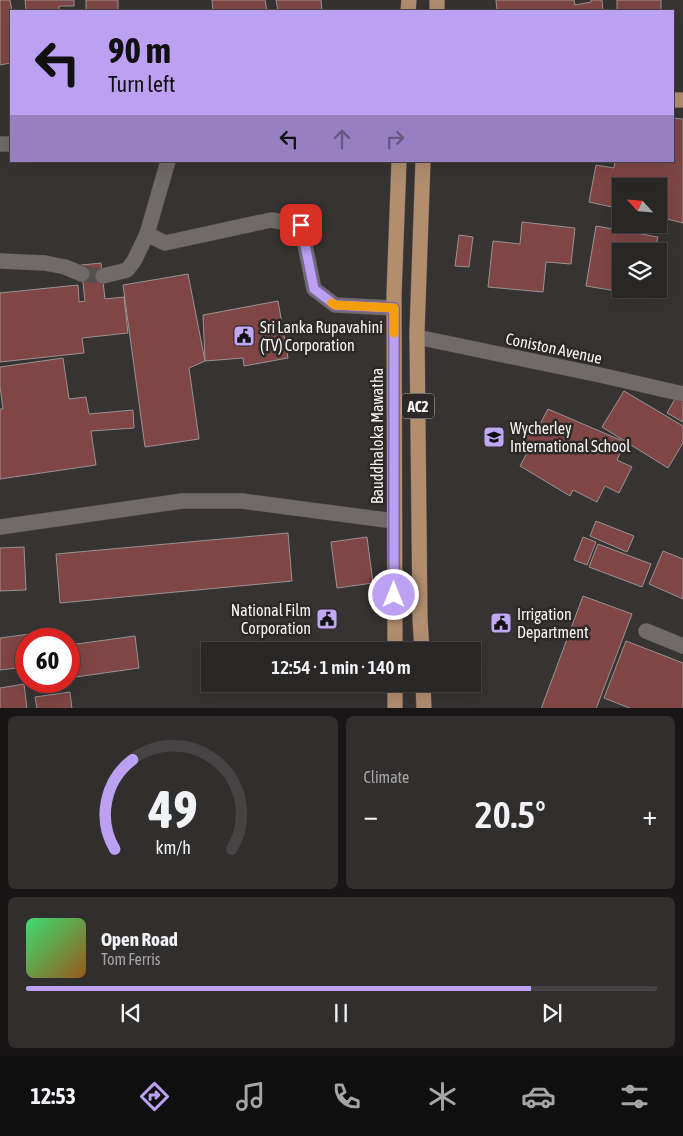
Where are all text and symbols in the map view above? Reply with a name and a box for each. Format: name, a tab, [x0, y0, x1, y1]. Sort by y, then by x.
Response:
icon: left	[25, 30, 90, 95]
text: 90 m	[108, 30, 171, 70]
text: Turn left	[108, 71, 175, 97]
icon: left	[275, 125, 303, 153]
icon: ahead	[328, 125, 356, 153]
icon: right	[381, 125, 409, 153]
north arrow	[612, 178, 668, 232]
map controls	[612, 178, 667, 298]
pin	[280, 204, 322, 246]
icon: arrive	[287, 211, 315, 239]
button: layers	[612, 243, 667, 298]
place label: Sri Lanka Rupavahini (TV) Corporation	[260, 318, 383, 355]
public building icon: Sri Lanka Rupavahini (TV) Corporation	[232, 324, 256, 348]
street label: Coniston Avenue	[504, 329, 604, 367]
street label: Bauddhaloka Mawatha	[368, 368, 386, 504]
road number: AC2	[402, 394, 434, 418]
place label: Wycherley International School	[510, 419, 631, 455]
school or university icon: Wycherley International School	[482, 425, 506, 449]
position arrow	[367, 568, 419, 620]
place label: National Film Corporation	[231, 601, 311, 638]
place label: Irrigation Department	[517, 605, 589, 642]
public building icon: National Film Corporation	[315, 607, 339, 631]
public building icon: Irrigation Department	[489, 611, 513, 635]
speed limit sign: 60	[15, 628, 80, 693]
text: 12:54 · 1 min · 140 m	[271, 656, 411, 678]
text: Climate	[364, 768, 409, 786]
text: 49	[147, 779, 197, 839]
text: 20.5°	[475, 793, 546, 836]
text: −	[364, 799, 378, 831]
text: +	[642, 799, 657, 831]
text: km/h	[155, 837, 190, 858]
text: Open Road	[101, 928, 178, 950]
text: Tom Ferris	[101, 950, 160, 968]
icon: previous	[117, 999, 145, 1027]
icon: pause	[327, 999, 355, 1027]
icon: next	[538, 999, 566, 1027]
icon: directions	[137, 1079, 172, 1114]
icon: music	[233, 1079, 268, 1114]
icon: phone	[329, 1079, 364, 1114]
icon: climate	[425, 1079, 460, 1114]
icon: car	[521, 1079, 556, 1114]
icon: filters	[617, 1079, 652, 1114]
text: 12:53	[31, 1083, 76, 1109]

